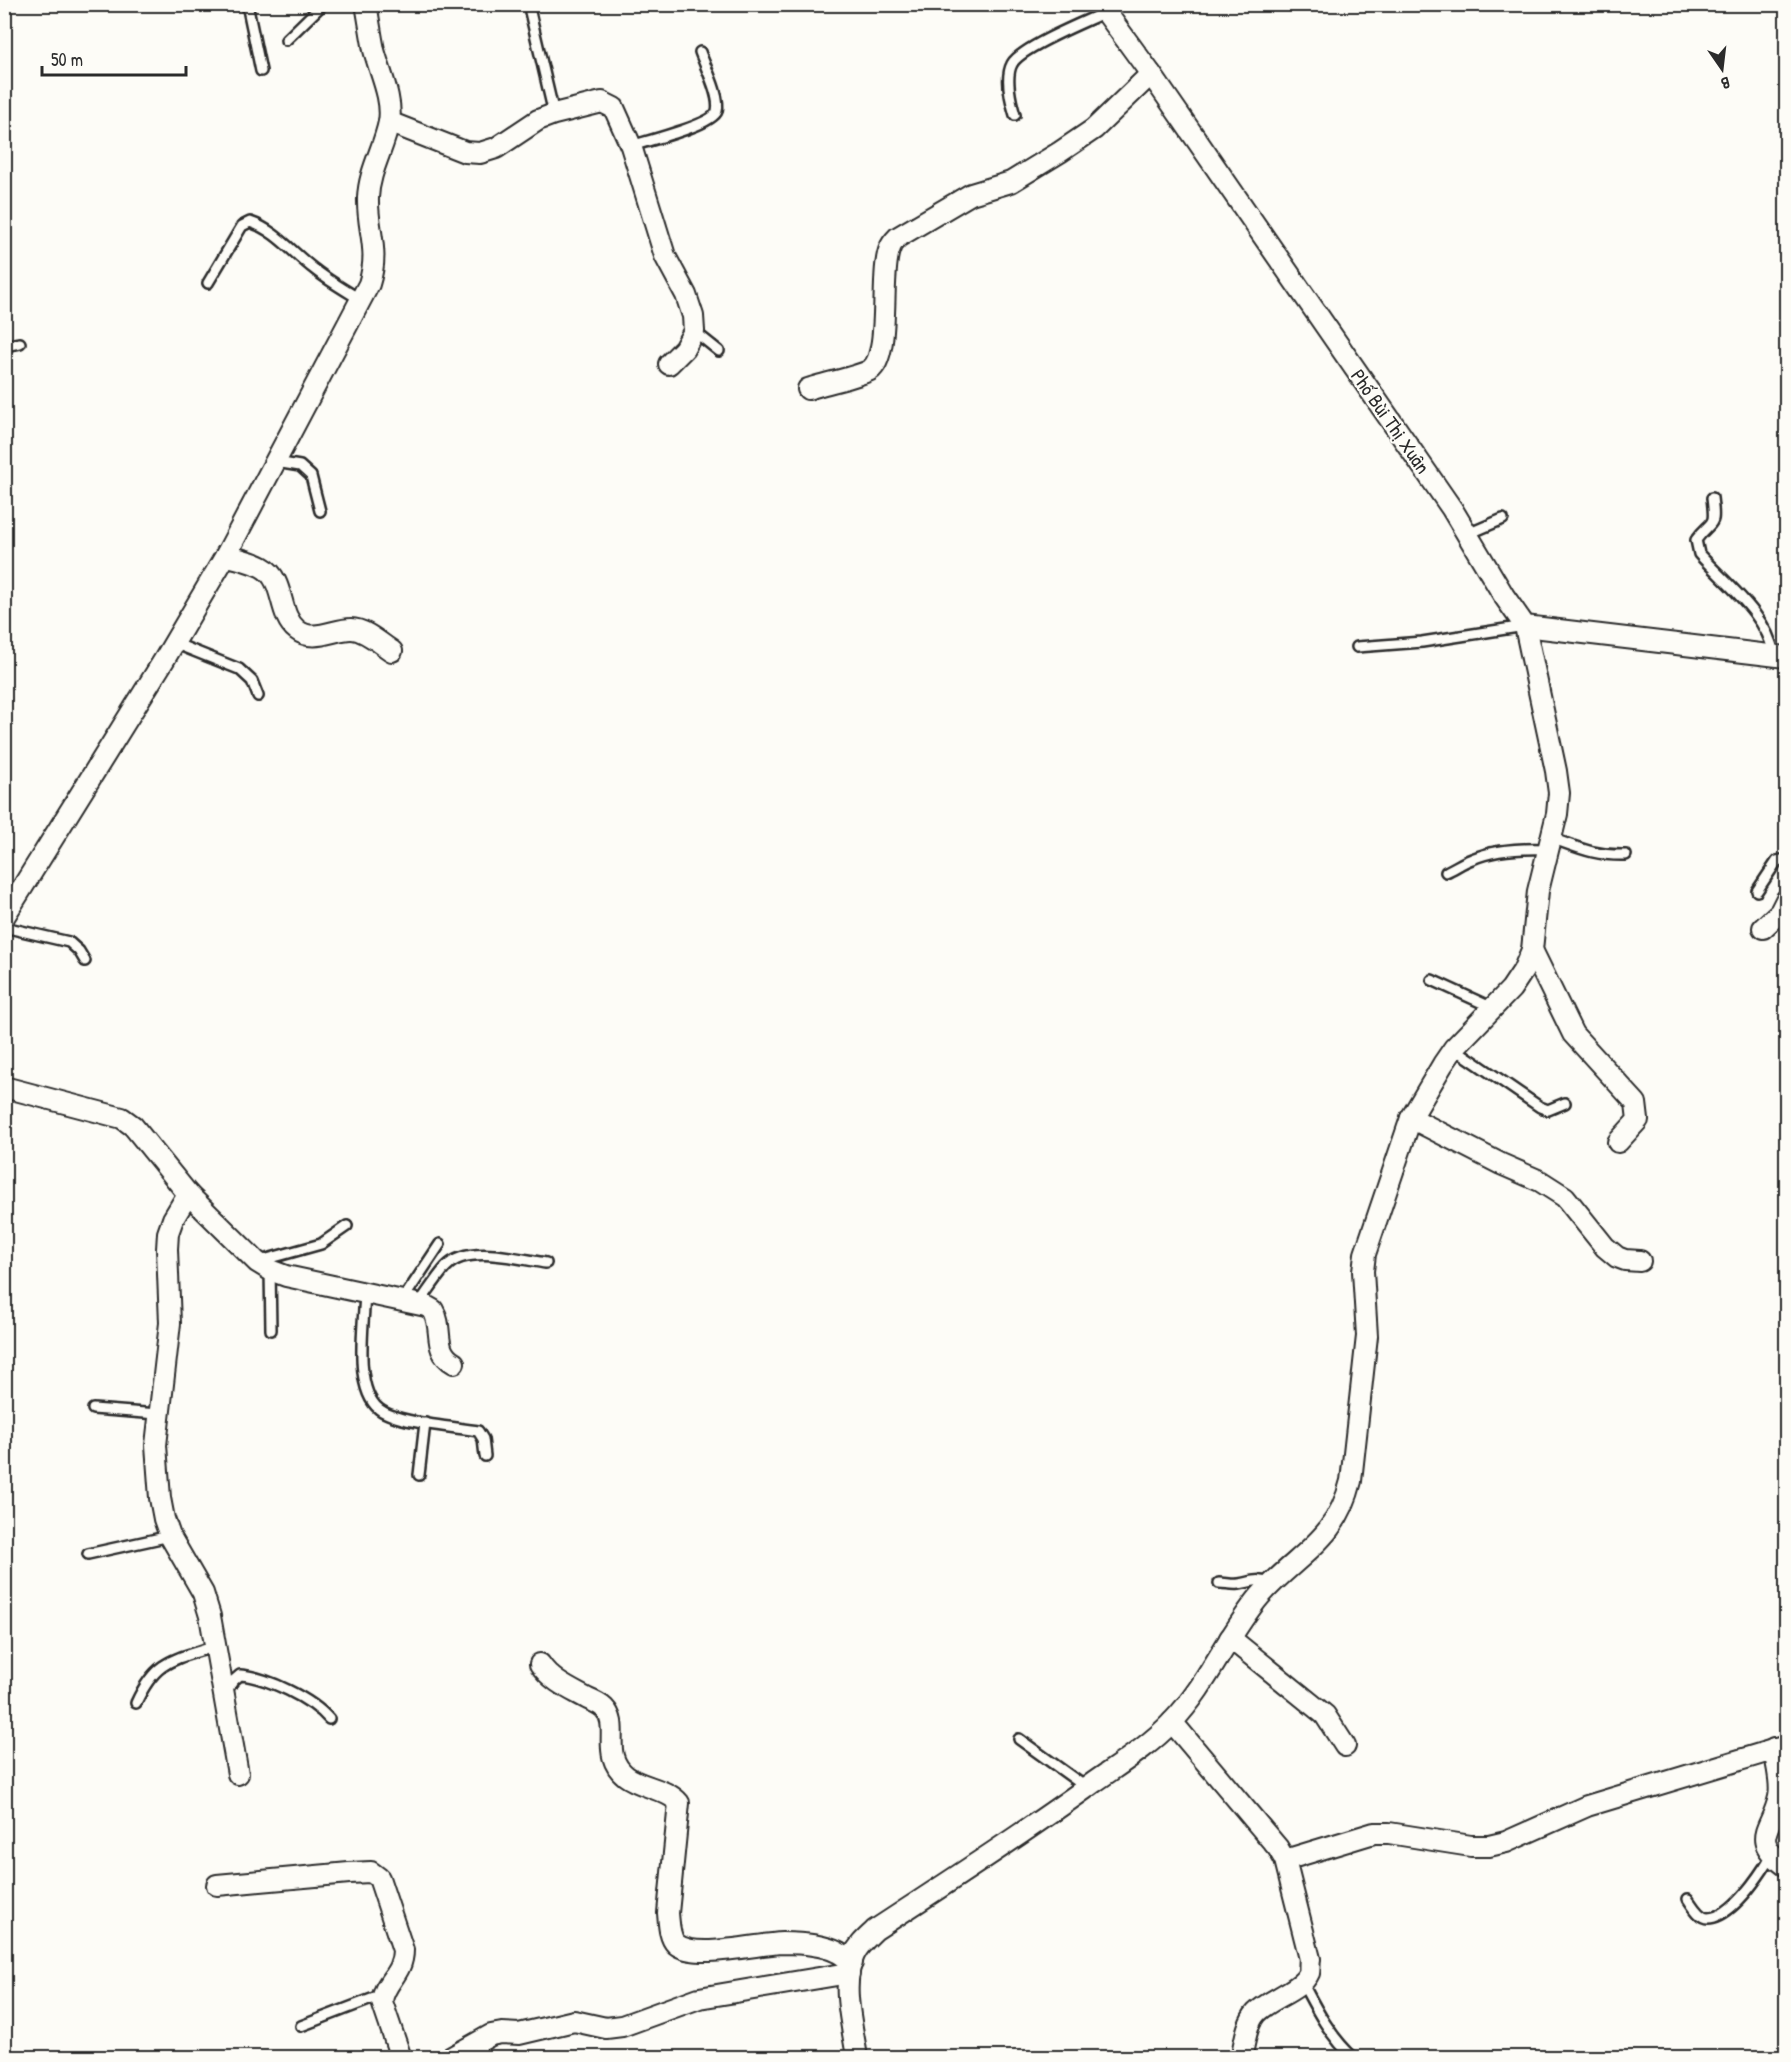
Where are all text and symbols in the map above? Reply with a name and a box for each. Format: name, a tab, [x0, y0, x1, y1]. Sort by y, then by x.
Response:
scale bar	[42, 39, 186, 77]
north arrow	[1692, 39, 1752, 99]
text: 50 m	[51, 47, 83, 72]
text: B	[1719, 72, 1732, 95]
street label: Phố Bùi Thị Xuân	[1345, 363, 1437, 479]

